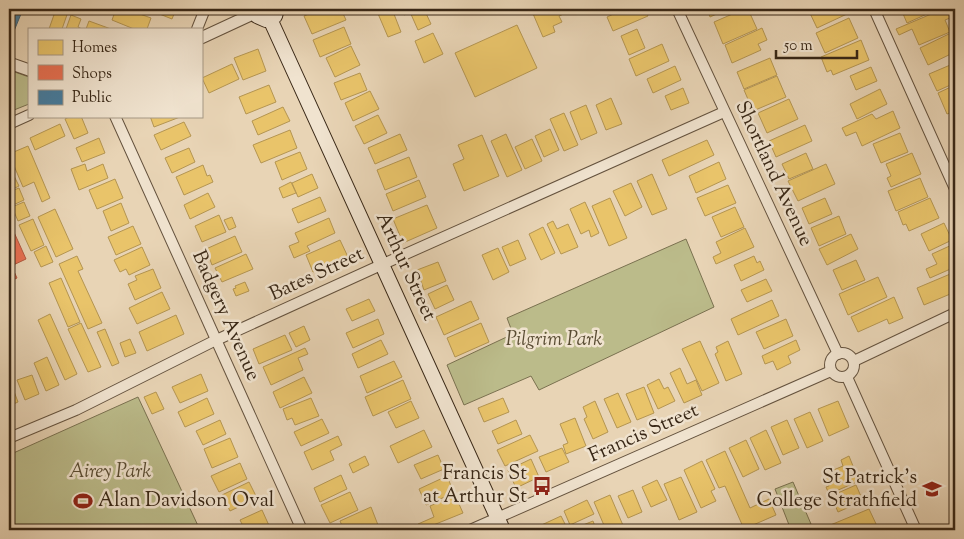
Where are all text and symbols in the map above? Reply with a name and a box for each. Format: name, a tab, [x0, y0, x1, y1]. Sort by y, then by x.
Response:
legend	[28, 28, 202, 118]
scale bar	[776, 28, 858, 60]
text: 50 m	[783, 36, 813, 57]
text: Homes	[72, 38, 117, 59]
text: Shops	[72, 64, 112, 85]
text: Public	[72, 88, 112, 109]
street label: Shortland Avenue	[727, 96, 819, 252]
street label: Arthur Street	[367, 208, 443, 326]
street label: Bates Street	[265, 240, 369, 310]
street label: Badgery Avenue	[183, 246, 267, 386]
park label: Pilgrim Park	[506, 326, 602, 355]
street label: Francis Street	[584, 397, 704, 471]
park label: Airey Park	[69, 458, 151, 487]
place label: Francis St at Arthur St	[423, 460, 527, 512]
place label: St Patrick's College Strathfield	[756, 464, 917, 516]
bus stop icon: Francis St at Arthur St	[531, 475, 553, 497]
school or university icon: St Patrick's College Strathfield	[921, 478, 943, 500]
place label: Alan Davidson Oval	[98, 487, 275, 516]
sports icon: Alan Davidson Oval	[72, 490, 94, 512]

